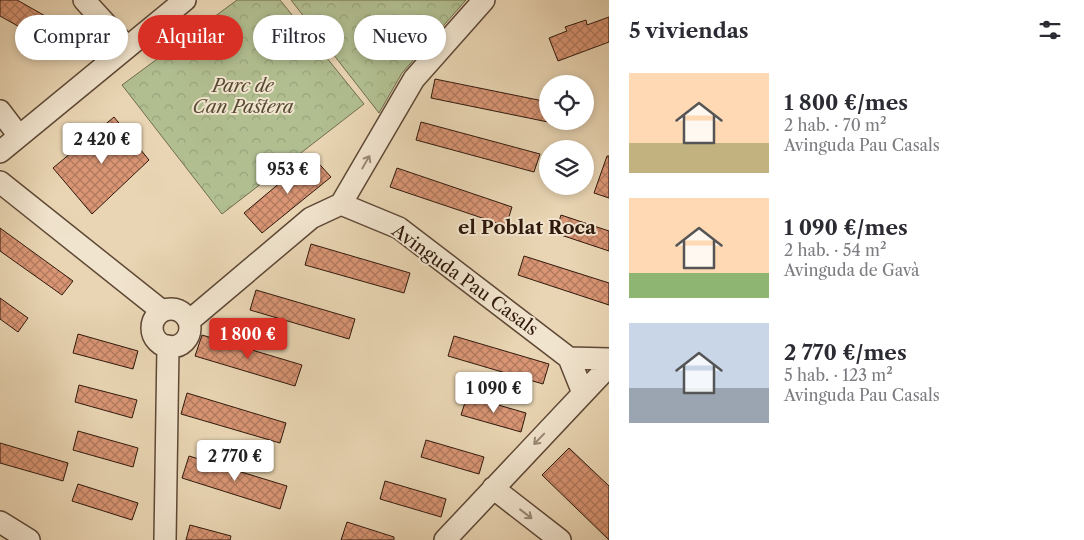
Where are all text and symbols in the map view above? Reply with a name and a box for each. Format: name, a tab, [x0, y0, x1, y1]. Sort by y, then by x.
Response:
chip: Comprar	[15, 15, 128, 60]
chip: Alquilar	[138, 15, 243, 60]
chip: Filtros	[253, 15, 344, 60]
chip: Nuevo	[354, 15, 446, 60]
icon: filters	[1036, 16, 1064, 44]
text: 5 viviendas	[629, 18, 749, 43]
park label: Parc de Can Pastera	[193, 75, 294, 118]
map controls	[539, 75, 594, 195]
button: locate	[539, 75, 594, 130]
text: 1 800 €/mes	[784, 90, 908, 115]
icon: home	[669, 93, 729, 153]
text: 2 hab. · 70 m²	[784, 115, 887, 135]
pin: 2 420 €	[56, 122, 148, 165]
text: 2 420 €	[74, 129, 130, 149]
text: Avinguda Pau Casals	[784, 135, 940, 155]
button: layers	[539, 140, 594, 195]
pin: 953 €	[253, 152, 323, 195]
one-way arrow	[361, 155, 371, 169]
text: 953 €	[267, 159, 309, 179]
text: 1 090 €/mes	[784, 215, 908, 240]
district label: el Poblat Roca	[458, 216, 597, 239]
icon: home	[669, 218, 729, 278]
street label: Avinguda Pau Casals	[387, 219, 542, 340]
text: 2 hab. · 54 m²	[784, 240, 886, 260]
text: Avinguda de Gavà	[784, 260, 919, 280]
pin: 1 800 €	[202, 318, 294, 360]
text: 1 800 €	[220, 324, 276, 344]
text: 2 770 €/mes	[784, 340, 907, 365]
icon: home	[669, 343, 729, 403]
text: 5 hab. · 123 m²	[784, 365, 893, 385]
pin: 1 090 €	[448, 372, 540, 414]
text: 1 090 €	[466, 378, 522, 398]
text: Avinguda Pau Casals	[784, 385, 940, 405]
one-way arrow	[533, 433, 545, 445]
pin: 2 770 €	[189, 440, 281, 482]
text: 2 770 €	[208, 446, 262, 466]
one-way arrow	[519, 509, 533, 519]

